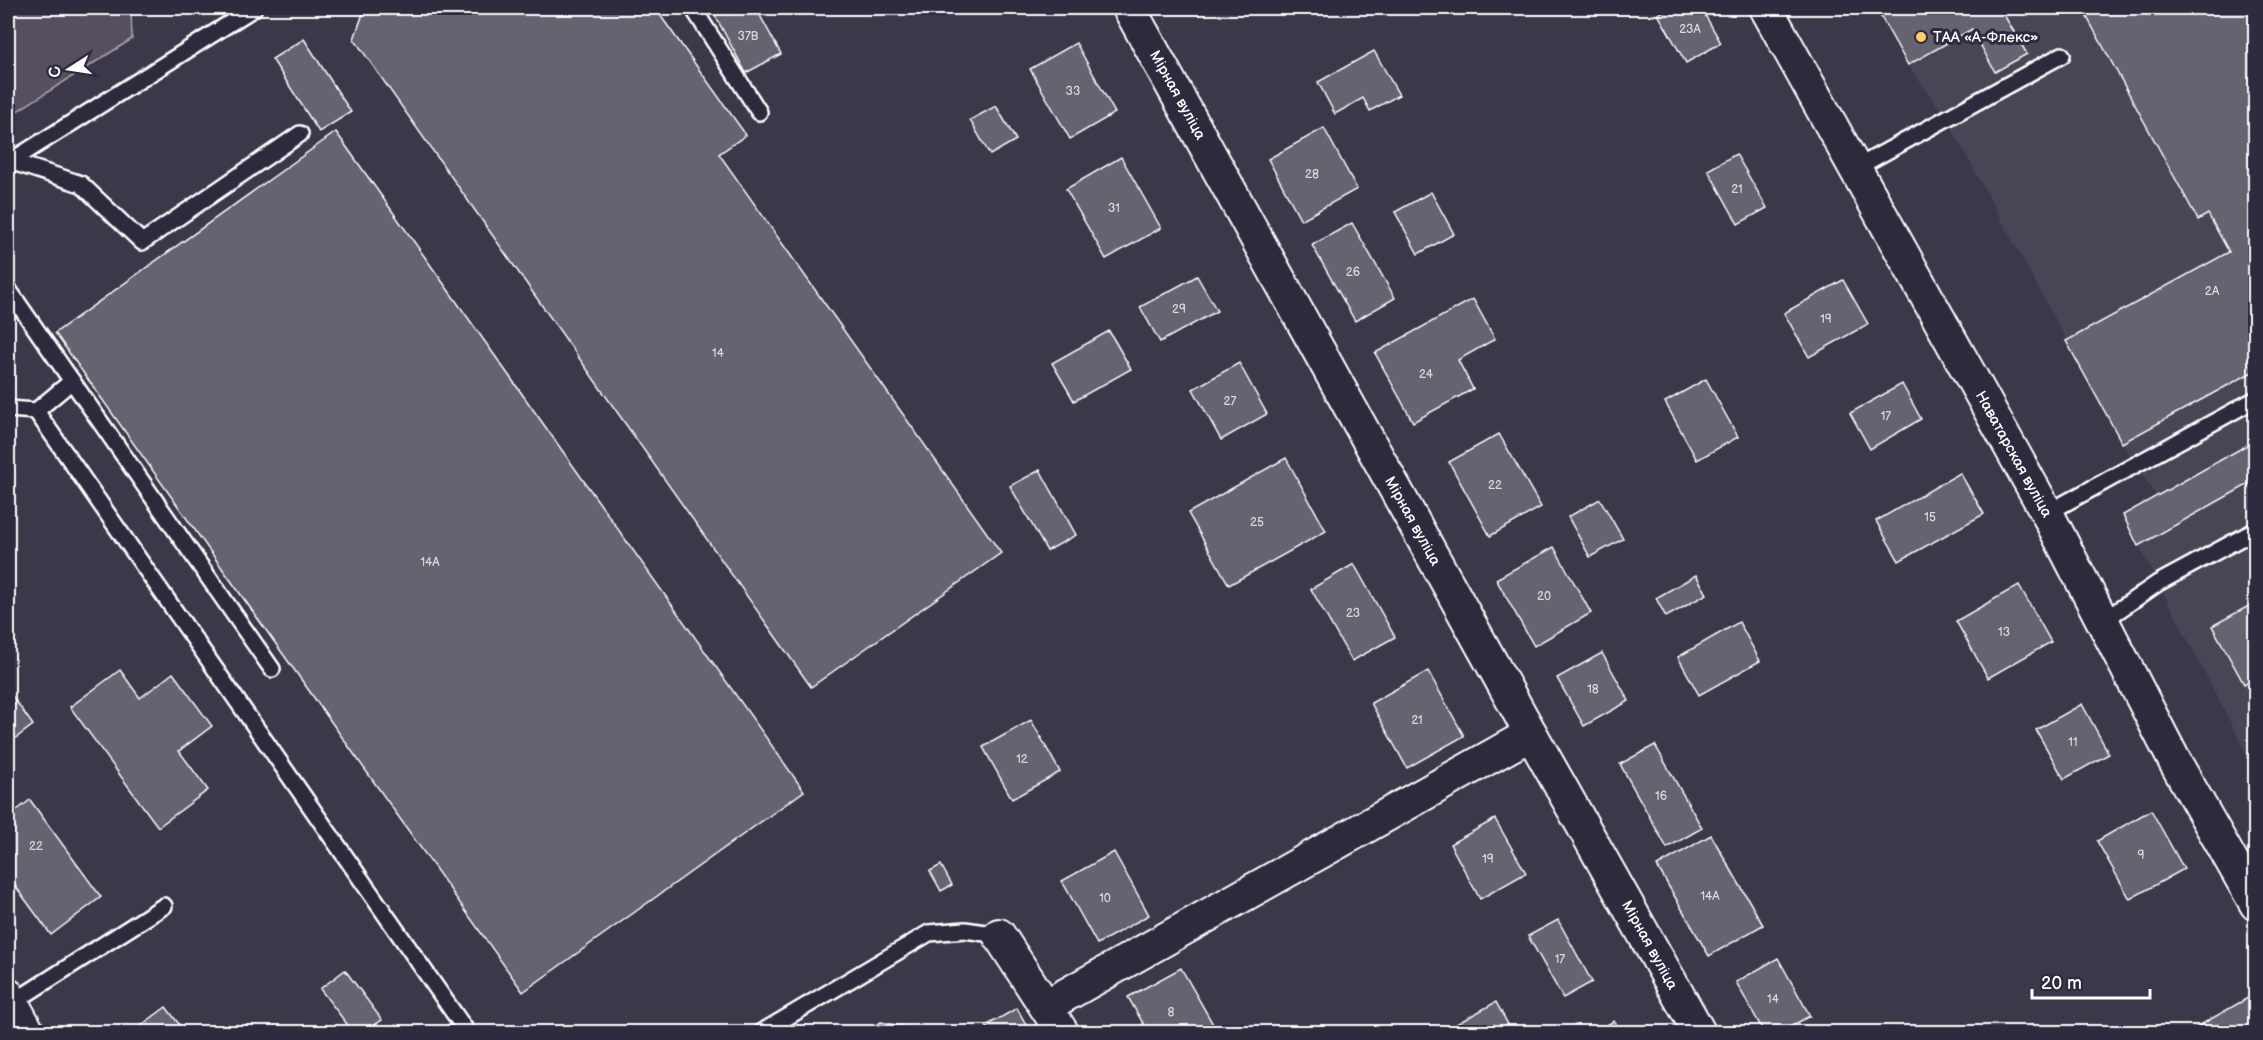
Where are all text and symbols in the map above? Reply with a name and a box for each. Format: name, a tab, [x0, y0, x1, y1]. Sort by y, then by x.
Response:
house number: 23А	[1679, 22, 1701, 37]
place label: ТАА «А-Флекс»	[1933, 28, 2038, 47]
house number: 37В	[738, 29, 759, 44]
marker: ТАА «А-Флекс»	[1914, 30, 1928, 44]
north arrow	[39, 39, 99, 99]
street label: Мірная вуліца	[1145, 47, 1210, 143]
text: С	[45, 64, 66, 79]
house number: 33	[1066, 84, 1080, 99]
house number: 28	[1305, 167, 1319, 182]
house number: 21	[1731, 182, 1743, 197]
house number: 31	[1108, 201, 1120, 216]
house number: 26	[1346, 265, 1360, 280]
house number: 2А	[2205, 284, 2220, 299]
house number: 29	[1172, 302, 1186, 317]
house number: 19	[1820, 312, 1832, 327]
house number: 14	[712, 346, 725, 361]
house number: 24	[1419, 367, 1434, 382]
street label: Наватарская вуліца	[1971, 388, 2056, 521]
house number: 27	[1224, 394, 1237, 409]
house number: 17	[1881, 409, 1891, 424]
street label: Мірная вуліца	[1380, 473, 1445, 569]
house number: 22	[1488, 478, 1502, 493]
house number: 15	[1924, 510, 1936, 525]
house number: 25	[1250, 515, 1264, 530]
house number: 14А	[420, 555, 440, 570]
house number: 20	[1537, 589, 1551, 604]
house number: 23	[1346, 606, 1360, 621]
house number: 13	[1998, 625, 2010, 640]
house number: 18	[1587, 682, 1599, 697]
house number: 21	[1411, 713, 1423, 728]
house number: 11	[2068, 735, 2078, 750]
house number: 12	[1016, 752, 1028, 767]
house number: 16	[1655, 789, 1667, 804]
house number: 22	[29, 839, 43, 854]
house number: 9	[2138, 848, 2145, 863]
house number: 19	[1482, 852, 1494, 867]
house number: 14А	[1700, 889, 1720, 904]
house number: 10	[1099, 891, 1111, 906]
street label: Мірная вуліца	[1617, 897, 1682, 993]
house number: 17	[1555, 952, 1565, 967]
scale bar	[2032, 962, 2150, 1000]
text: 20 m	[2041, 973, 2082, 994]
house number: 14	[1767, 992, 1780, 1007]
house number: 8	[1168, 1005, 1175, 1020]

